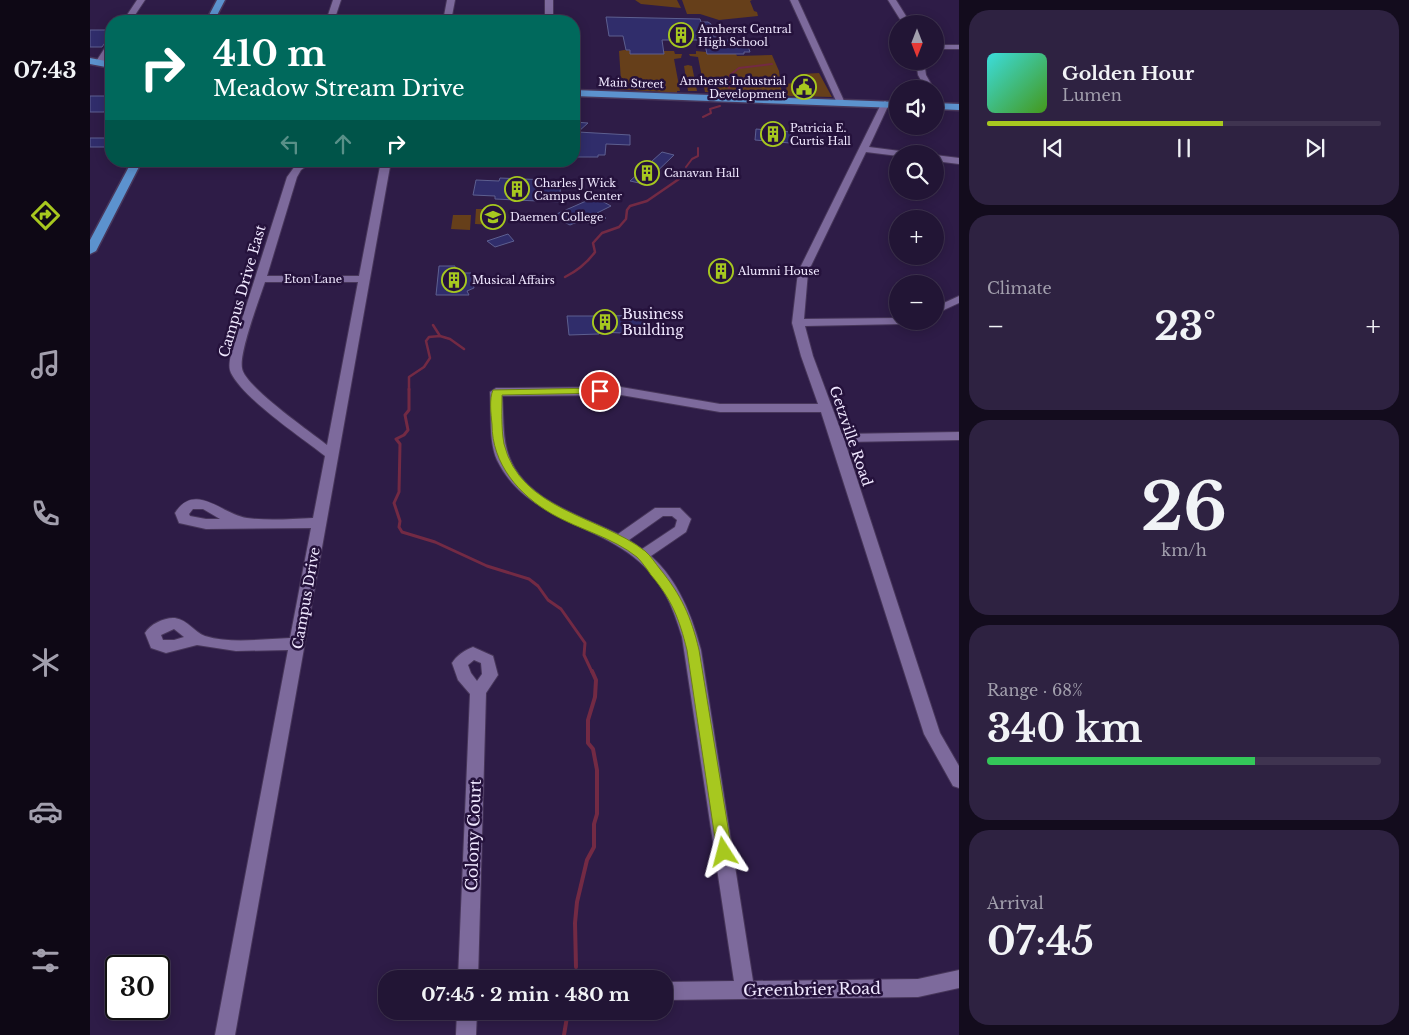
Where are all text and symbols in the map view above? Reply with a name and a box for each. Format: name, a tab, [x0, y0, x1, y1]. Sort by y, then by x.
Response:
north arrow	[889, 15, 944, 70]
map controls	[889, 15, 944, 330]
building icon: Amherst Central High School	[668, 22, 694, 48]
place label: Amherst Central High School	[697, 22, 792, 49]
text: 410 m	[213, 32, 326, 75]
icon: right	[130, 35, 195, 100]
text: 07:43	[14, 57, 76, 84]
text: Golden Hour	[1062, 62, 1194, 85]
place label: Amherst Industrial Development	[679, 74, 787, 101]
public building icon: Amherst Industrial Development	[791, 74, 817, 100]
text: Meadow Stream Drive	[213, 75, 465, 102]
street label: Main Street	[598, 75, 665, 91]
button: sound	[889, 80, 944, 135]
text: Lumen	[1062, 85, 1122, 105]
building icon: Patricia E. Curtis Hall	[760, 121, 786, 147]
place label: Patricia E. Curtis Hall	[790, 121, 851, 148]
icon: left	[276, 130, 304, 158]
icon: ahead	[329, 130, 357, 158]
icon: right	[382, 130, 410, 158]
icon: previous	[1039, 134, 1067, 162]
icon: pause	[1170, 134, 1198, 162]
icon: next	[1301, 134, 1329, 162]
button: search	[889, 145, 944, 200]
building icon: Canavan Hall	[634, 160, 660, 186]
place label: Canavan Hall	[664, 166, 740, 180]
building icon: Charles J Wick Campus Center	[504, 176, 530, 202]
place label: Charles J Wick Campus Center	[534, 176, 623, 203]
icon: directions	[28, 198, 63, 233]
school or university icon: Daemen College	[480, 204, 506, 230]
place label: Daemen College	[510, 210, 603, 224]
button: +	[889, 210, 944, 265]
street label: Campus Drive East	[214, 222, 270, 359]
building icon: Alumni House	[708, 258, 734, 284]
place label: Alumni House	[737, 264, 819, 278]
building icon: Musical Affairs	[441, 267, 467, 293]
street label: Eton Lane	[284, 272, 342, 286]
place label: Musical Affairs	[472, 273, 555, 287]
button: −	[889, 275, 944, 330]
text: Climate	[987, 278, 1052, 298]
text: 23°	[1154, 303, 1216, 350]
place label: Business Building	[622, 305, 684, 339]
building icon: Business Building	[592, 309, 618, 335]
text: −	[987, 309, 1005, 344]
text: +	[1366, 309, 1381, 344]
icon: music	[28, 347, 63, 382]
pin	[579, 370, 621, 412]
icon: arrive	[586, 377, 614, 405]
street label: Getzville Road	[825, 383, 877, 489]
text: 26	[1141, 467, 1227, 548]
icon: phone	[28, 496, 63, 531]
text: km/h	[1161, 540, 1207, 560]
street label: Campus Drive	[288, 546, 324, 650]
icon: climate	[28, 645, 63, 680]
text: Range · 68%	[987, 680, 1083, 700]
text: 340 km	[987, 705, 1143, 752]
street label: Colony Court	[461, 779, 485, 891]
icon: car	[28, 794, 63, 829]
position arrow	[697, 825, 749, 877]
text: Arrival	[987, 893, 1044, 913]
text: 07:45	[987, 918, 1094, 965]
icon: filters	[28, 943, 63, 978]
speed limit sign: 30	[105, 955, 170, 1020]
street label: Greenbrier Road	[743, 978, 881, 1000]
text: 07:45 · 2 min · 480 m	[421, 983, 630, 1006]

